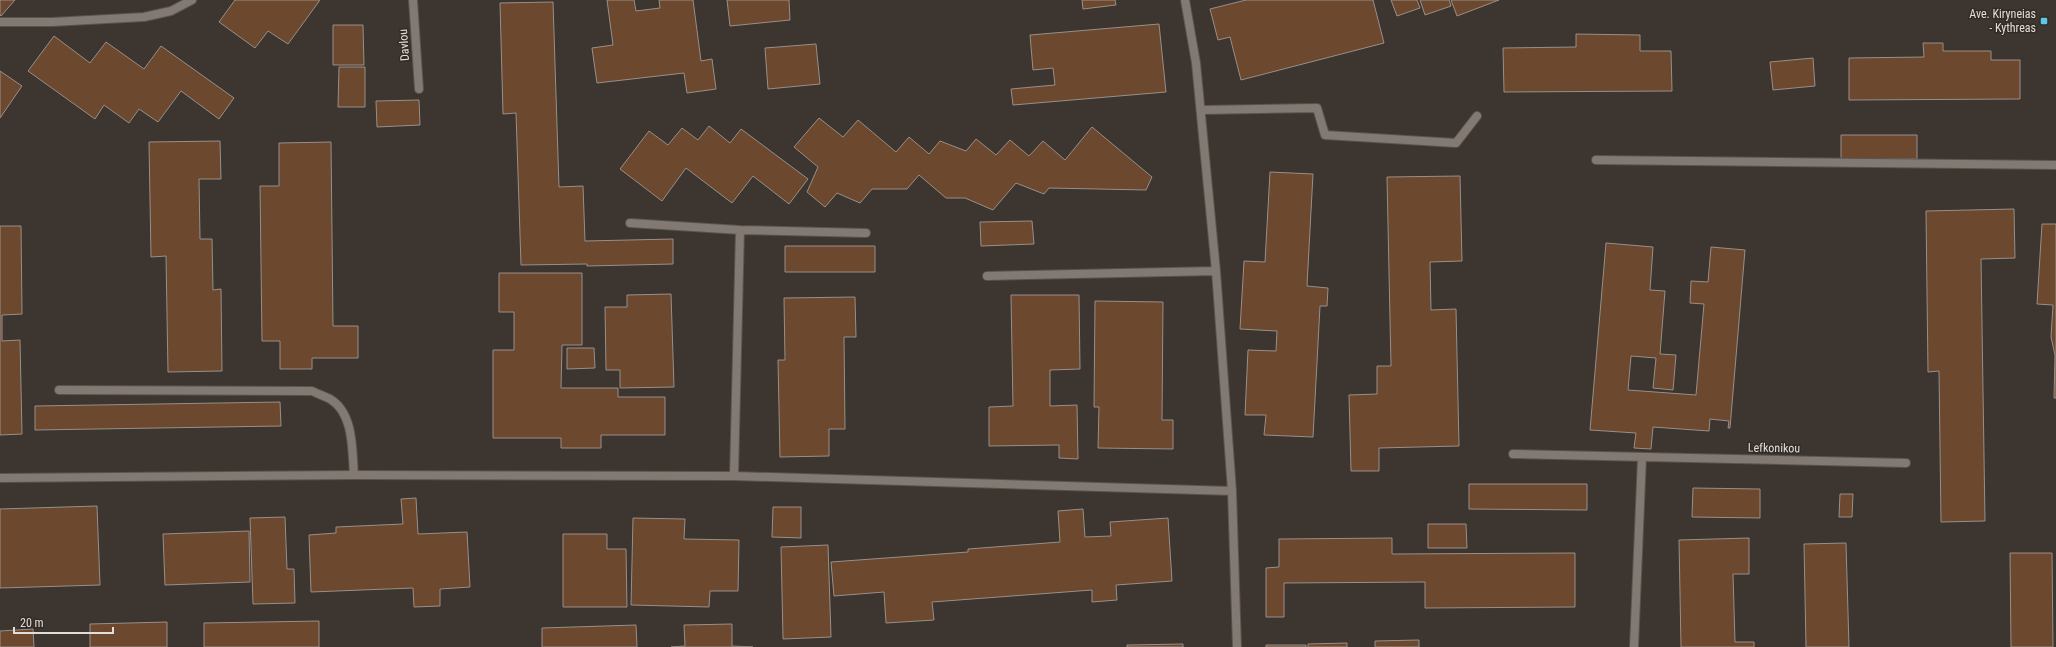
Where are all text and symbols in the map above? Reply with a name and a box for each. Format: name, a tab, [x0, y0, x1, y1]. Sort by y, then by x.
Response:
place label: Ave. Kiryneias - Kythreas	[1969, 7, 2036, 35]
marker: Ave. Kiryneias - Kythreas	[2039, 16, 2049, 26]
street label: Davlou	[396, 28, 412, 62]
street label: Lefkonikou	[1748, 441, 1800, 455]
scale bar	[14, 609, 113, 635]
text: 20 m	[20, 616, 44, 630]

